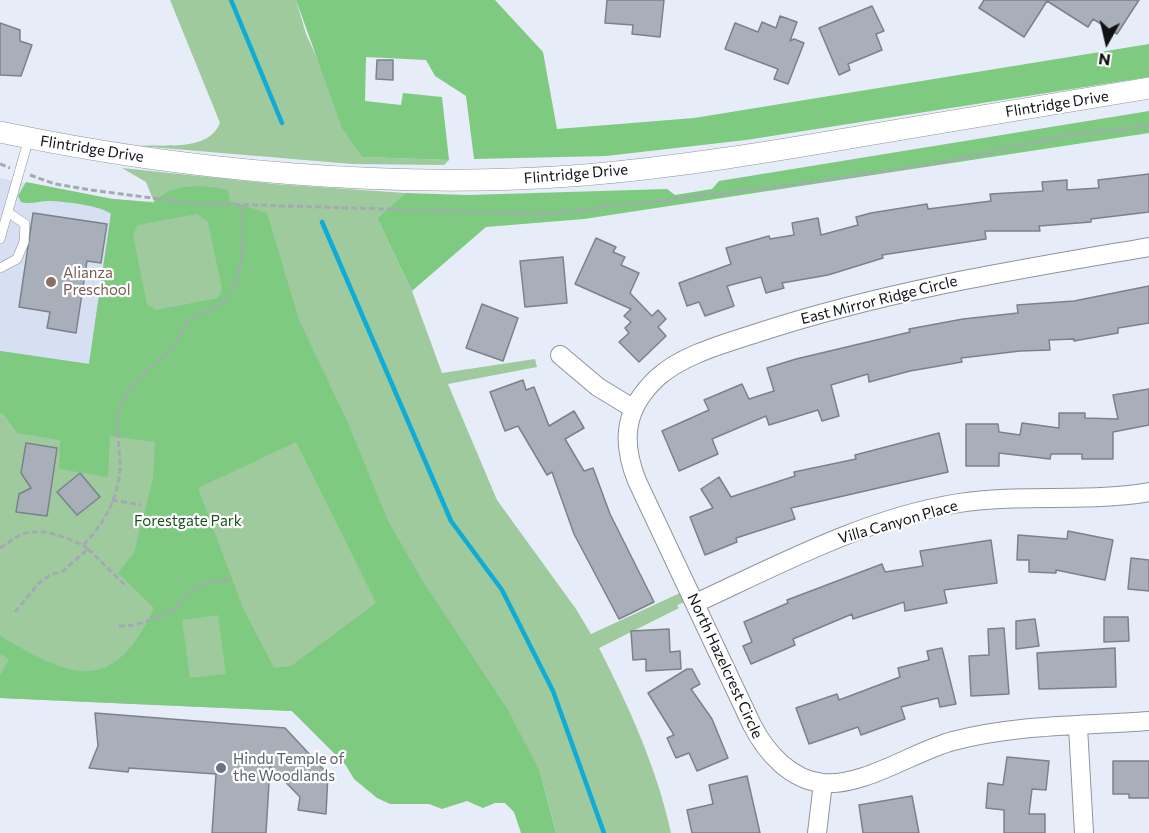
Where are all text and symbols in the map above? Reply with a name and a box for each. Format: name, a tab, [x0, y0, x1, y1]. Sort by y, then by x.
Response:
north arrow	[1077, 12, 1137, 72]
text: N	[1097, 50, 1112, 71]
street label: Flintridge Drive	[1004, 87, 1110, 121]
street label: Flintridge Drive	[39, 132, 145, 166]
street label: Flintridge Drive	[523, 160, 629, 188]
place label: Alianza Preschool	[63, 264, 131, 299]
street label: East Mirror Ridge Circle	[799, 272, 959, 328]
marker: Alianza Preschool	[44, 275, 58, 289]
street label: Villa Canyon Place	[836, 496, 960, 548]
park label: Forestgate Park	[134, 512, 242, 530]
street label: North Hazelcrest Circle	[683, 591, 767, 741]
place label: Hindu Temple of the Woodlands	[233, 750, 344, 785]
marker: Hindu Temple of the Woodlands	[214, 761, 228, 775]

